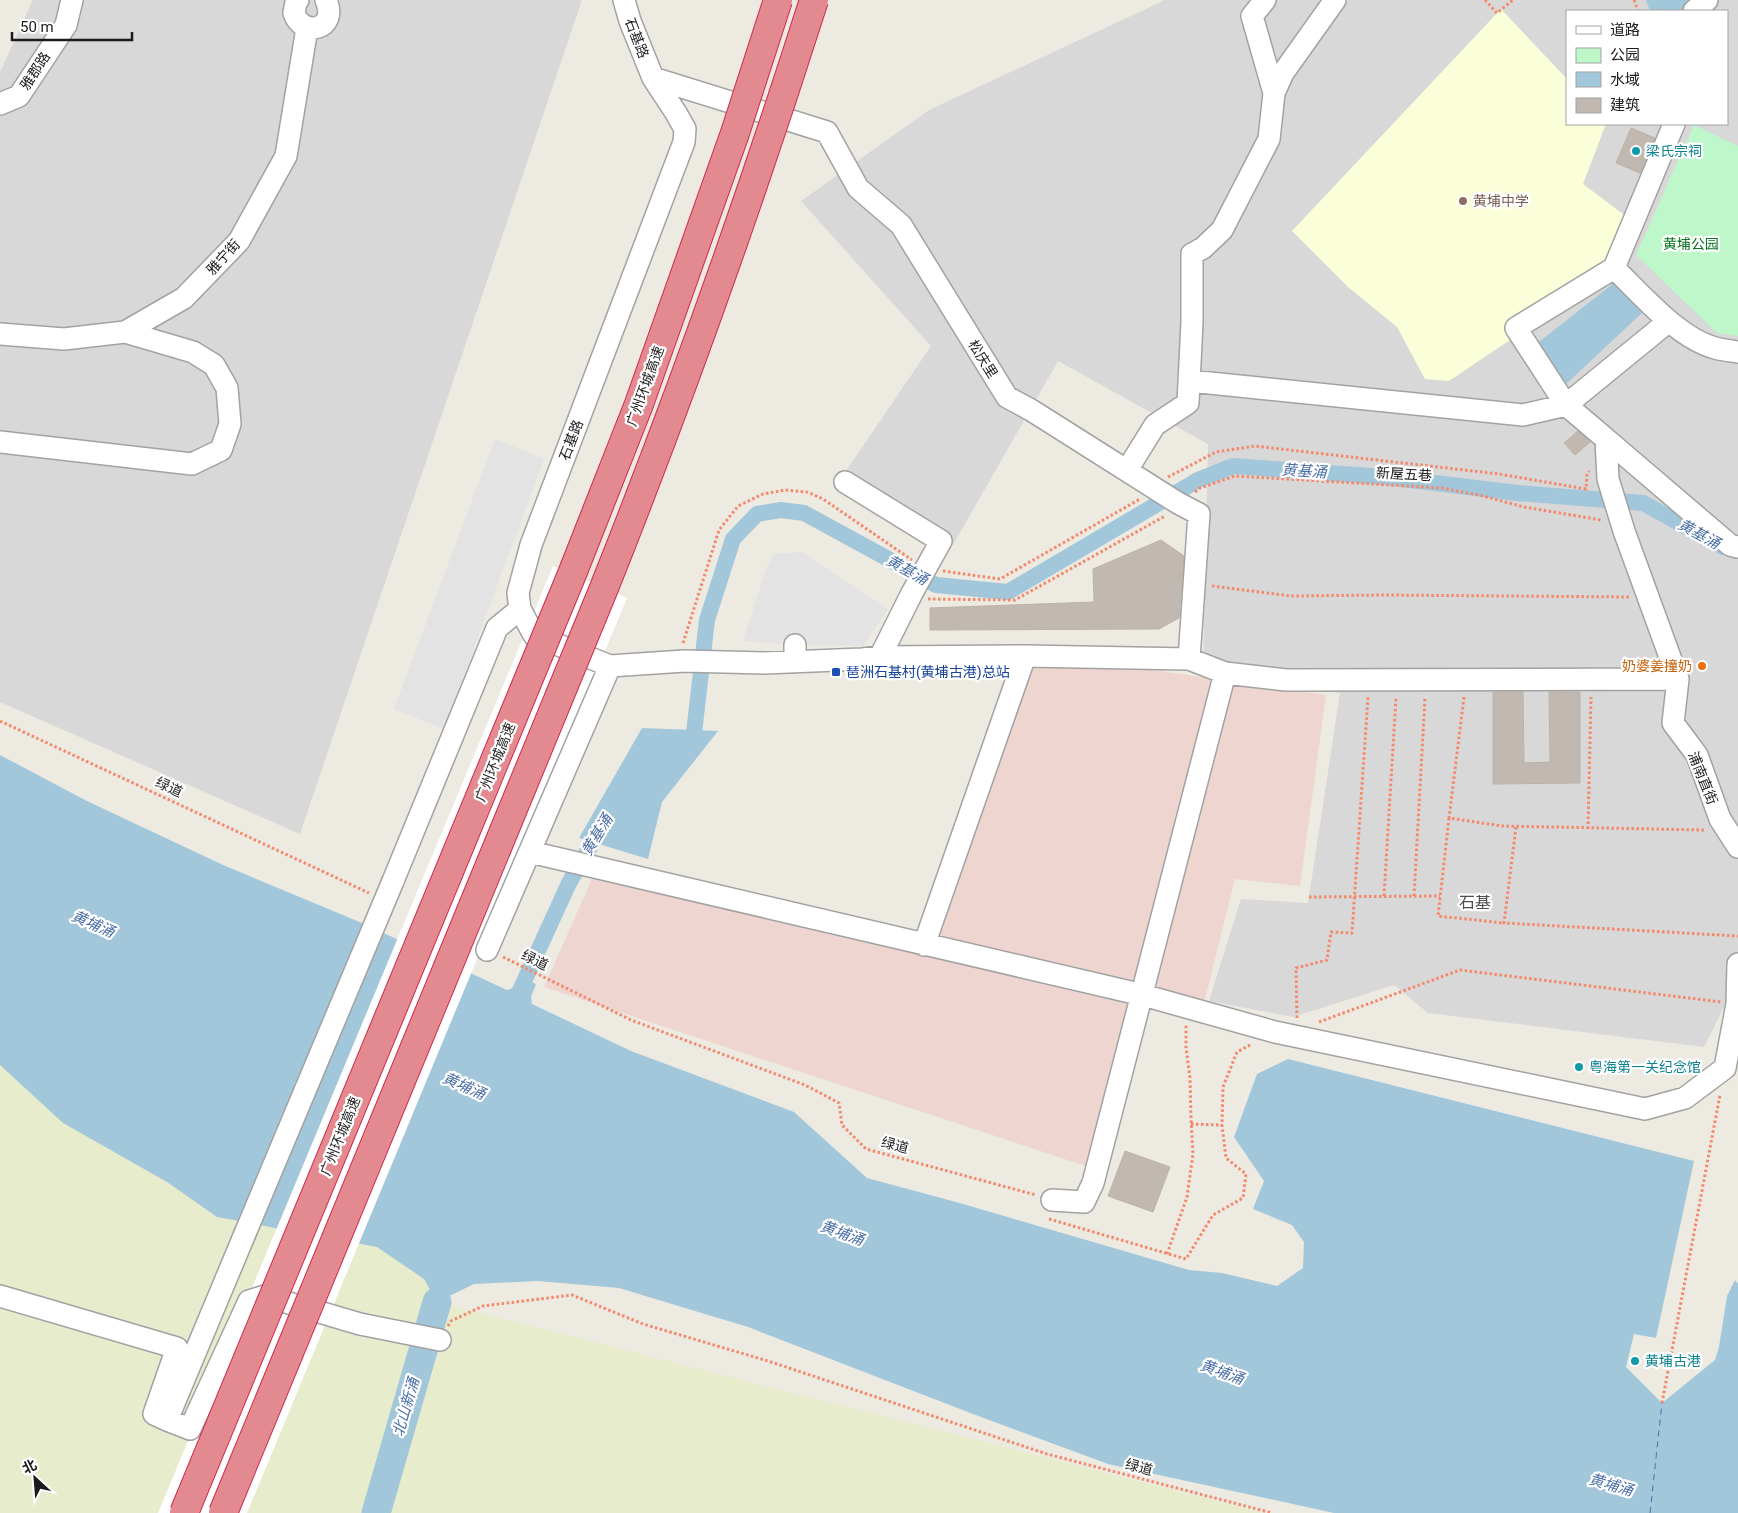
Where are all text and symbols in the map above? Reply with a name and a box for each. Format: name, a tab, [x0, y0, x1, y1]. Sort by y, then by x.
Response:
scale bar	[12, 10, 132, 42]
legend	[1566, 10, 1728, 125]
street label: 石基路	[622, 16, 652, 60]
text: 50 m	[20, 18, 54, 36]
text: 道路	[1610, 21, 1640, 39]
text: 公园	[1610, 46, 1640, 64]
street label: 雅郡路	[17, 49, 53, 93]
text: 水域	[1610, 71, 1640, 89]
text: 建筑	[1610, 96, 1640, 114]
place label: 梁氏宗祠	[1646, 143, 1702, 159]
marker: 梁氏宗祠	[1630, 145, 1642, 157]
place label: 黄埔中学	[1473, 193, 1529, 209]
marker: 黄埔中学	[1457, 195, 1469, 207]
street label: 雅宁街	[203, 236, 243, 278]
park label: 黄埔公园	[1663, 236, 1719, 252]
street label: 松庆里	[965, 337, 1001, 381]
street label: 广州环城高速	[623, 344, 667, 428]
street label: 石基路	[556, 418, 586, 462]
water label: 黄基涌	[1281, 460, 1329, 482]
street label: 新屋五巷	[1376, 465, 1432, 483]
water label: 黄基涌	[1675, 515, 1725, 554]
water label: 黄基涌	[883, 551, 933, 590]
place label: 奶婆姜撞奶	[1622, 658, 1692, 674]
marker: 奶婆姜撞奶	[1696, 660, 1708, 672]
place label: 琶洲石基村(黄埔古港)总站	[846, 664, 1010, 681]
marker: 琶洲石基村(黄埔古港)总站	[830, 666, 842, 678]
street label: 广州环城高速	[472, 720, 518, 804]
street label: 浦南直街	[1685, 749, 1721, 807]
street label: 绿道	[153, 774, 185, 800]
water label: 黄基涌	[578, 809, 617, 859]
district label: 石基	[1459, 893, 1491, 912]
water label: 黄埔涌	[69, 907, 119, 942]
street label: 绿道	[519, 947, 551, 973]
place label: 粤海第一关纪念馆	[1589, 1059, 1701, 1075]
marker: 粤海第一关纪念馆	[1573, 1061, 1585, 1073]
water label: 黄埔涌	[440, 1069, 490, 1104]
street label: 广州环城高速	[317, 1094, 363, 1178]
street label: 绿道	[879, 1134, 911, 1156]
water label: 黄埔涌	[818, 1217, 868, 1250]
place label: 黄埔古港	[1645, 1353, 1701, 1369]
marker: 黄埔古港	[1629, 1355, 1641, 1367]
water label: 黄埔涌	[1198, 1356, 1248, 1389]
water label: 北山新涌	[389, 1374, 423, 1438]
north arrow	[10, 1453, 60, 1503]
text: 北	[20, 1456, 39, 1477]
street label: 绿道	[1123, 1456, 1155, 1478]
water label: 黄埔涌	[1587, 1470, 1637, 1500]

